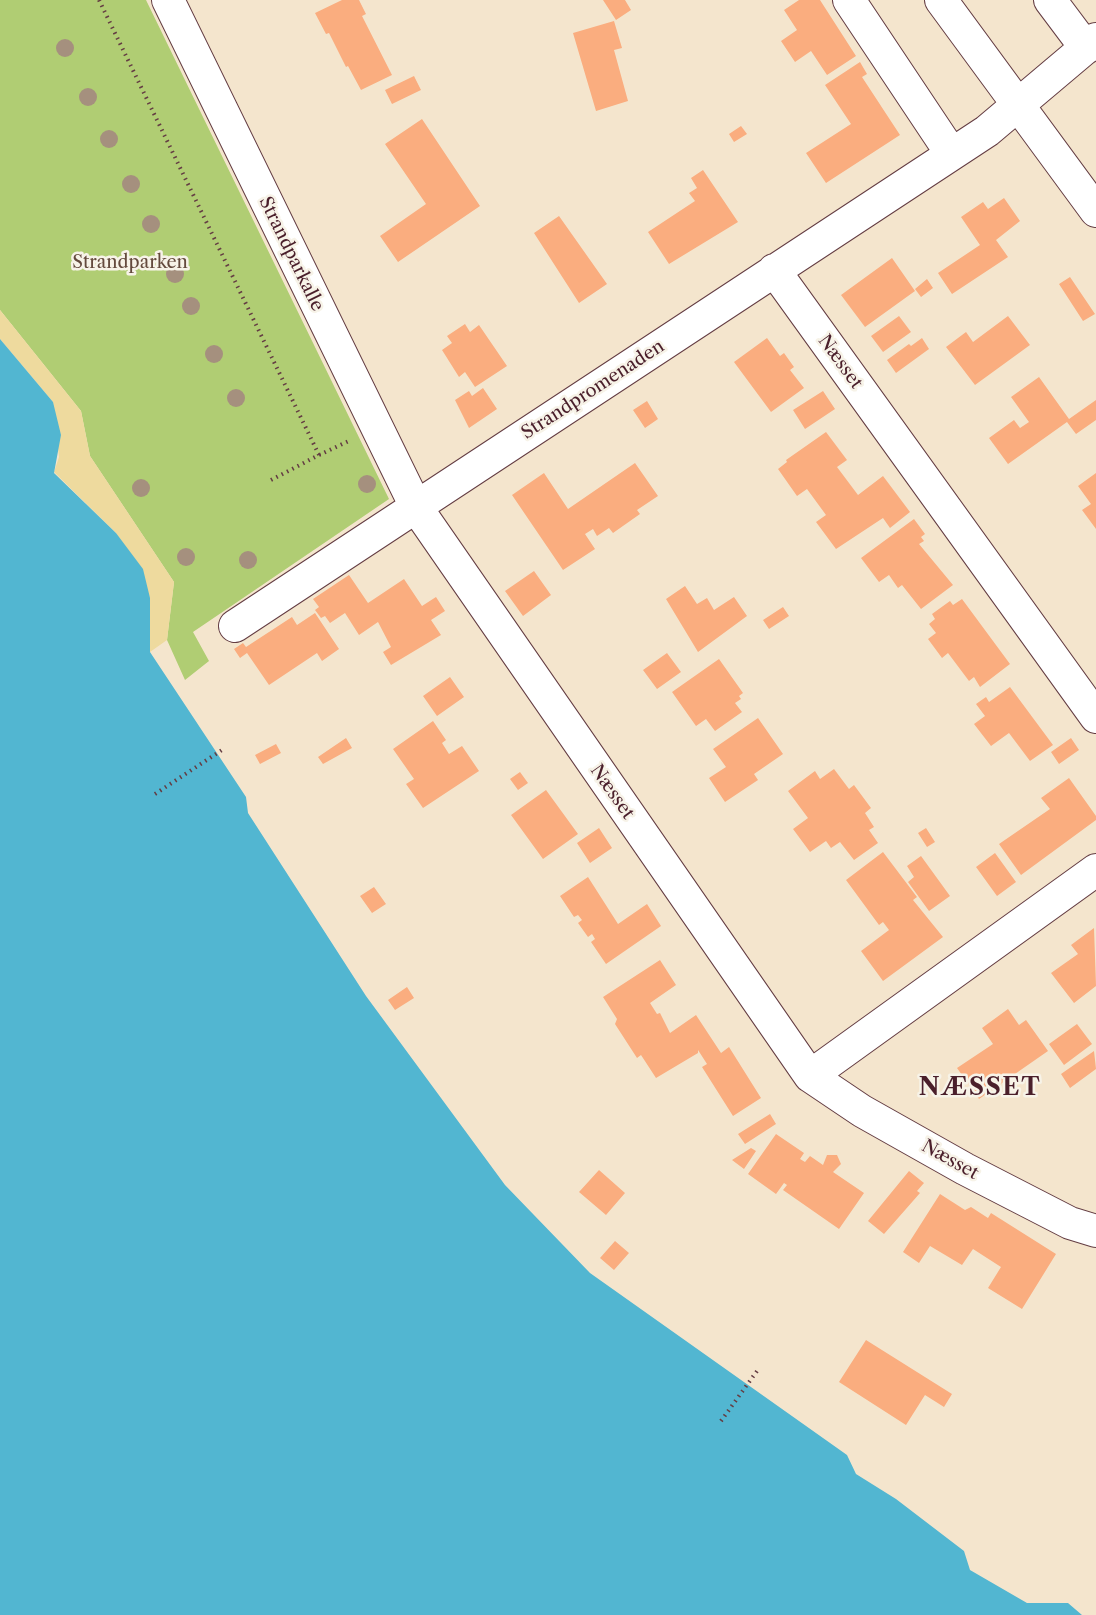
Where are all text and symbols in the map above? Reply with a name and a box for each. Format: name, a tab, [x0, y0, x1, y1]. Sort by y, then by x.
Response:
street label: Strandparkalle	[254, 193, 328, 315]
park label: Strandparken	[72, 252, 188, 274]
street label: Næsset	[813, 331, 867, 393]
street label: Strandpromenaden	[518, 336, 668, 444]
street label: Næsset	[585, 761, 639, 823]
district label: NÆSSET	[919, 1074, 1041, 1102]
street label: Næsset	[918, 1136, 982, 1184]

